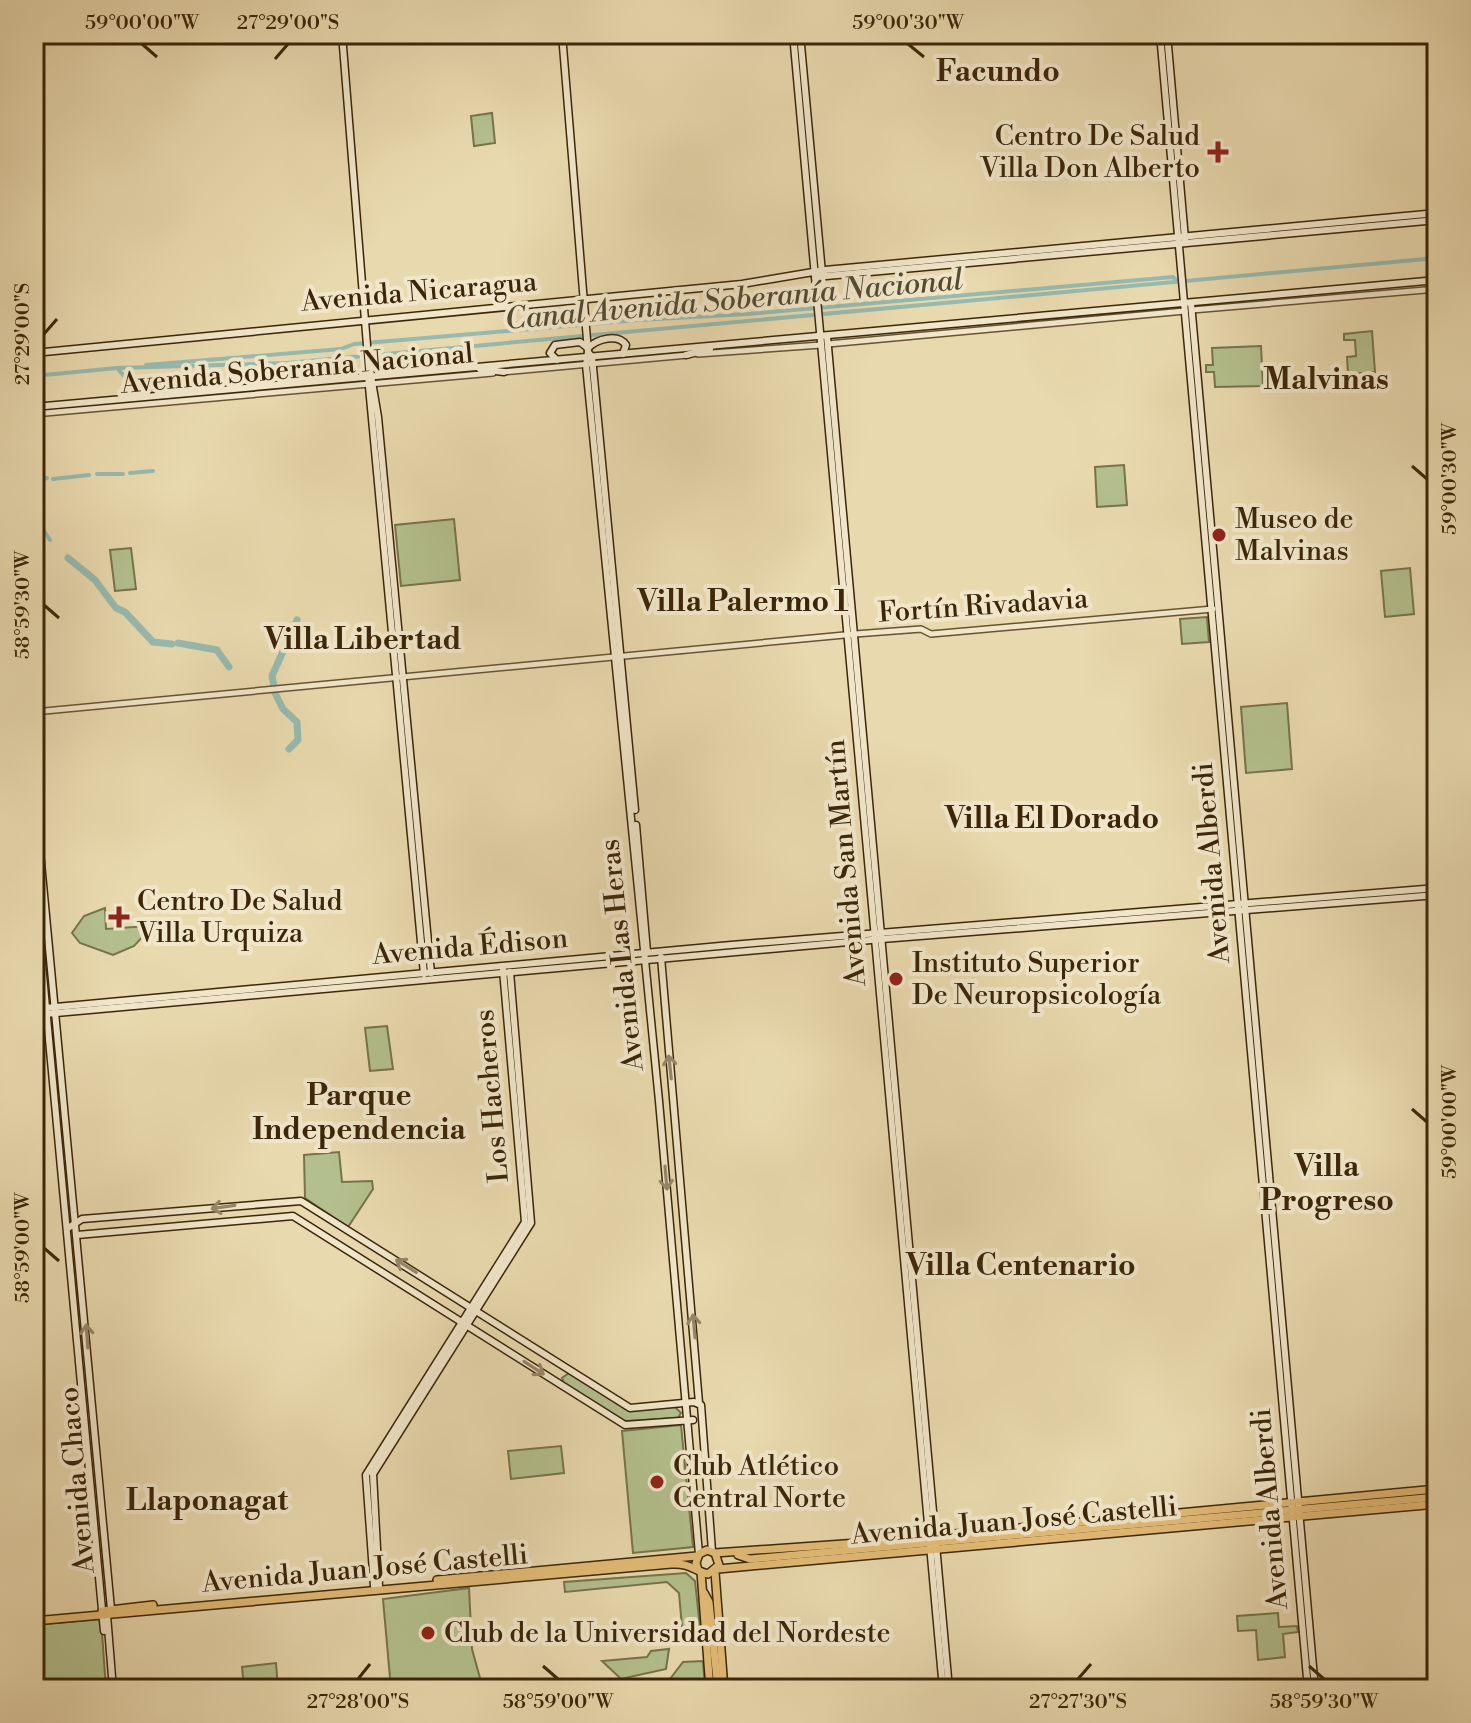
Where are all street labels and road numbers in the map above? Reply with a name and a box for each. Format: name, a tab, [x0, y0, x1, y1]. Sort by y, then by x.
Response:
street label: Avenida Nicaragua	[299, 264, 539, 320]
street label: Avenida Soberanía Nacional	[118, 336, 475, 402]
street label: Fortín Rivadavia	[877, 581, 1090, 631]
street label: Avenida San Martín	[818, 738, 874, 989]
street label: Avenida Alberdi	[1186, 761, 1238, 966]
street label: Avenida Las Heras	[592, 837, 652, 1074]
street label: Avenida Édison	[369, 919, 570, 973]
street label: Los Hacheros	[467, 1008, 517, 1184]
street label: Avenida Chaco	[51, 1385, 103, 1576]
street label: Avenida Alberdi	[1244, 1407, 1296, 1612]
street label: Avenida Juan José Castelli	[848, 1489, 1179, 1553]
street label: Avenida Juan José Castelli	[199, 1537, 530, 1601]

